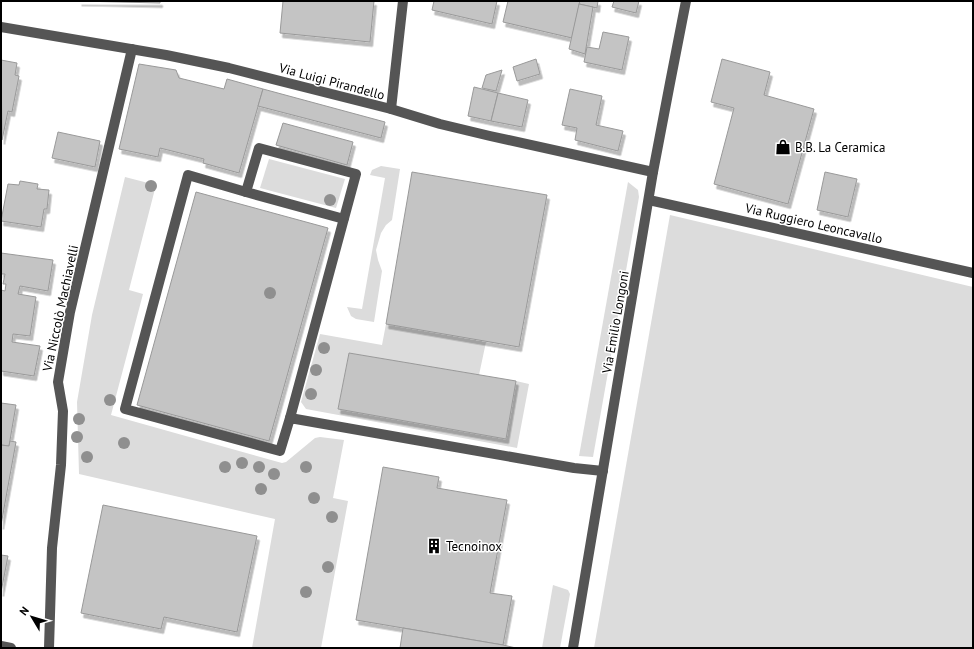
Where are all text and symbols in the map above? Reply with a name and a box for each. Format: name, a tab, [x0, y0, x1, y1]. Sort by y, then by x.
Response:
street label: Via Luigi Pirandello	[276, 59, 387, 104]
shop icon: B.B. La Ceramica	[774, 138, 792, 156]
place label: B.B. La Ceramica	[795, 139, 885, 156]
street label: Via Ruggiero Leoncavallo	[743, 199, 884, 248]
street label: Via Niccolò Machiavelli	[39, 243, 82, 374]
street label: Via Emilio Longoni	[598, 269, 633, 376]
building icon: Tecnoinox	[425, 537, 443, 555]
place label: Tecnoinox	[446, 538, 502, 555]
north arrow	[12, 597, 52, 637]
text: N	[16, 604, 32, 618]

